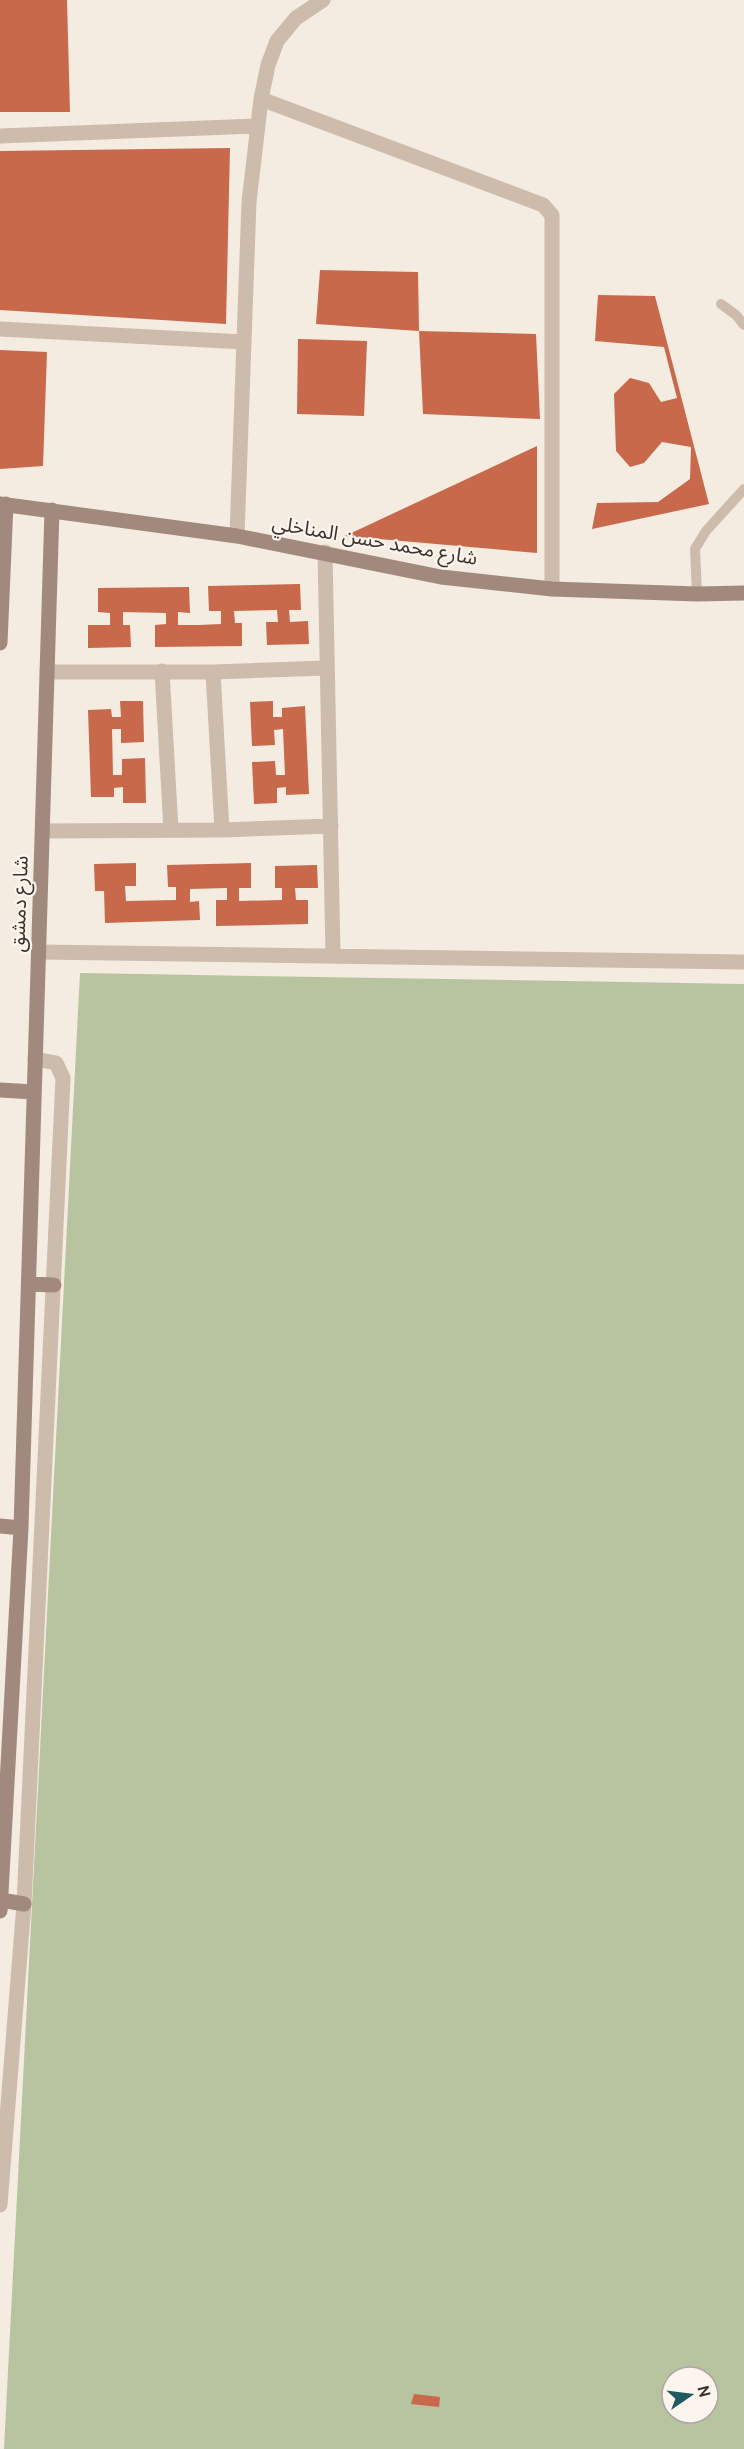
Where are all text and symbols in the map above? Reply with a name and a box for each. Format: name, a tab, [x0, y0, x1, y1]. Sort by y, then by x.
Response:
street label: شارع محمد حسن المناخلي	[270, 510, 480, 573]
street label: شارع دمشق	[5, 855, 36, 953]
north arrow	[660, 2365, 720, 2425]
text: N	[693, 2384, 715, 2399]

